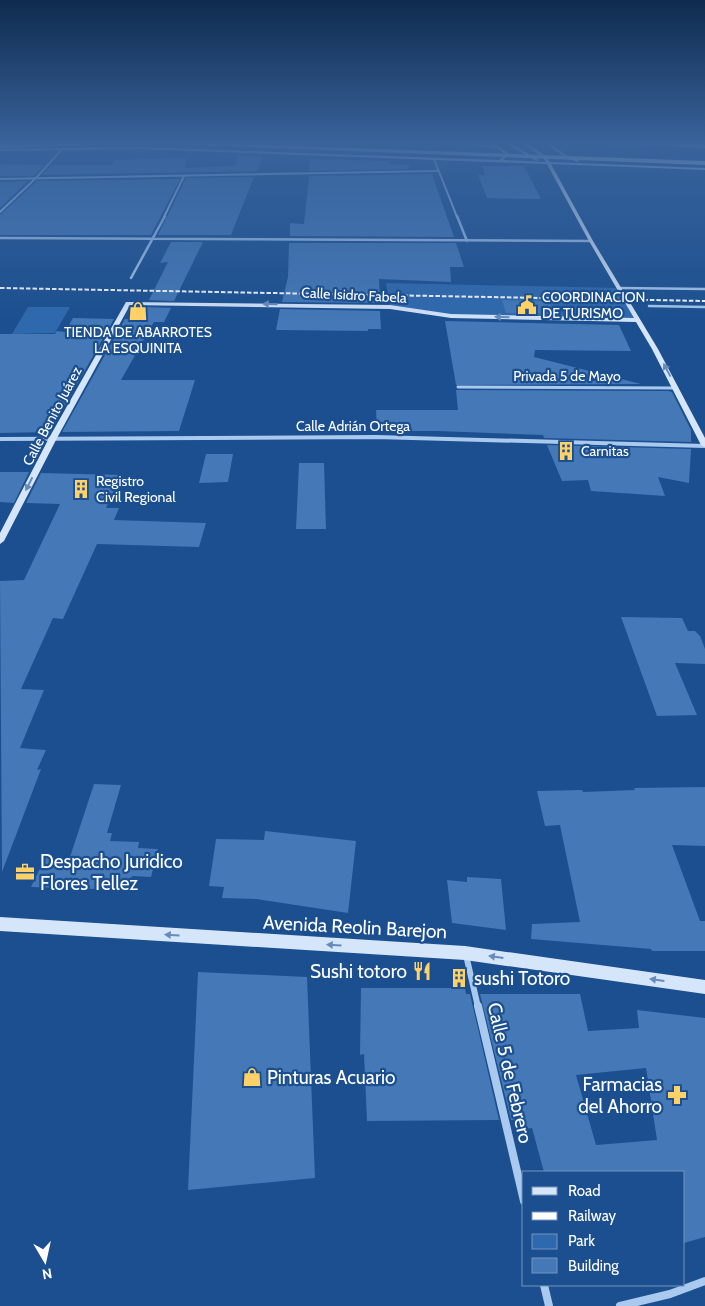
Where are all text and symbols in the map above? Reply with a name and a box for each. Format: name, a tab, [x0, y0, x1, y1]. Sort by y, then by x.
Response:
street label: Calle Isidro Fabela	[301, 283, 407, 307]
place label: COORDINACION DE TURISMO	[542, 288, 645, 322]
public building icon: COORDINACION DE TURISMO	[516, 294, 538, 316]
shop icon: TIENDA DE ABARROTES LA ESQUINITA	[127, 300, 149, 322]
one-way arrow	[262, 300, 278, 308]
one-way arrow	[494, 313, 510, 321]
place label: TIENDA DE ABARROTES LA ESQUINITA	[64, 323, 212, 357]
street label: Calle Benito Juárez	[18, 363, 86, 469]
one-way arrow	[663, 363, 671, 378]
street label: Privada 5 de Mayo	[513, 367, 621, 385]
street label: Calle Adrián Ortega	[296, 417, 410, 435]
building icon: Carnitas	[555, 440, 577, 462]
place label: Carnitas	[581, 442, 629, 460]
place label: Registro Civil Regional	[96, 472, 176, 506]
one-way arrow	[25, 477, 33, 491]
building icon: Registro Civil Regional	[70, 478, 92, 500]
place label: Despacho Juridico Flores Tellez	[40, 850, 183, 895]
office icon: Despacho Juridico Flores Tellez	[14, 861, 36, 883]
street label: Avenida Reolin Barejon	[262, 911, 448, 943]
one-way arrow	[163, 930, 179, 938]
one-way arrow	[326, 940, 342, 948]
one-way arrow	[488, 953, 504, 961]
place label: Sushi totoro	[310, 960, 407, 983]
restaurant icon: Sushi totoro	[411, 960, 433, 982]
building icon: sushi Totoro	[448, 967, 470, 989]
place label: sushi Totoro	[474, 967, 570, 990]
one-way arrow	[648, 976, 664, 984]
street label: Calle 5 de Febrero	[483, 1000, 537, 1146]
shop icon: Pinturas Acuario	[241, 1066, 263, 1088]
place label: Pinturas Acuario	[267, 1066, 395, 1089]
place label: Farmacias del Ahorro	[578, 1073, 662, 1118]
pharmacy icon: Farmacias del Ahorro	[666, 1084, 688, 1106]
legend	[522, 1171, 685, 1286]
text: Road	[568, 1182, 601, 1200]
text: Railway	[568, 1207, 617, 1225]
text: Park	[568, 1232, 595, 1250]
north arrow	[20, 1236, 70, 1286]
text: Building	[568, 1257, 619, 1275]
text: N	[41, 1264, 53, 1284]

